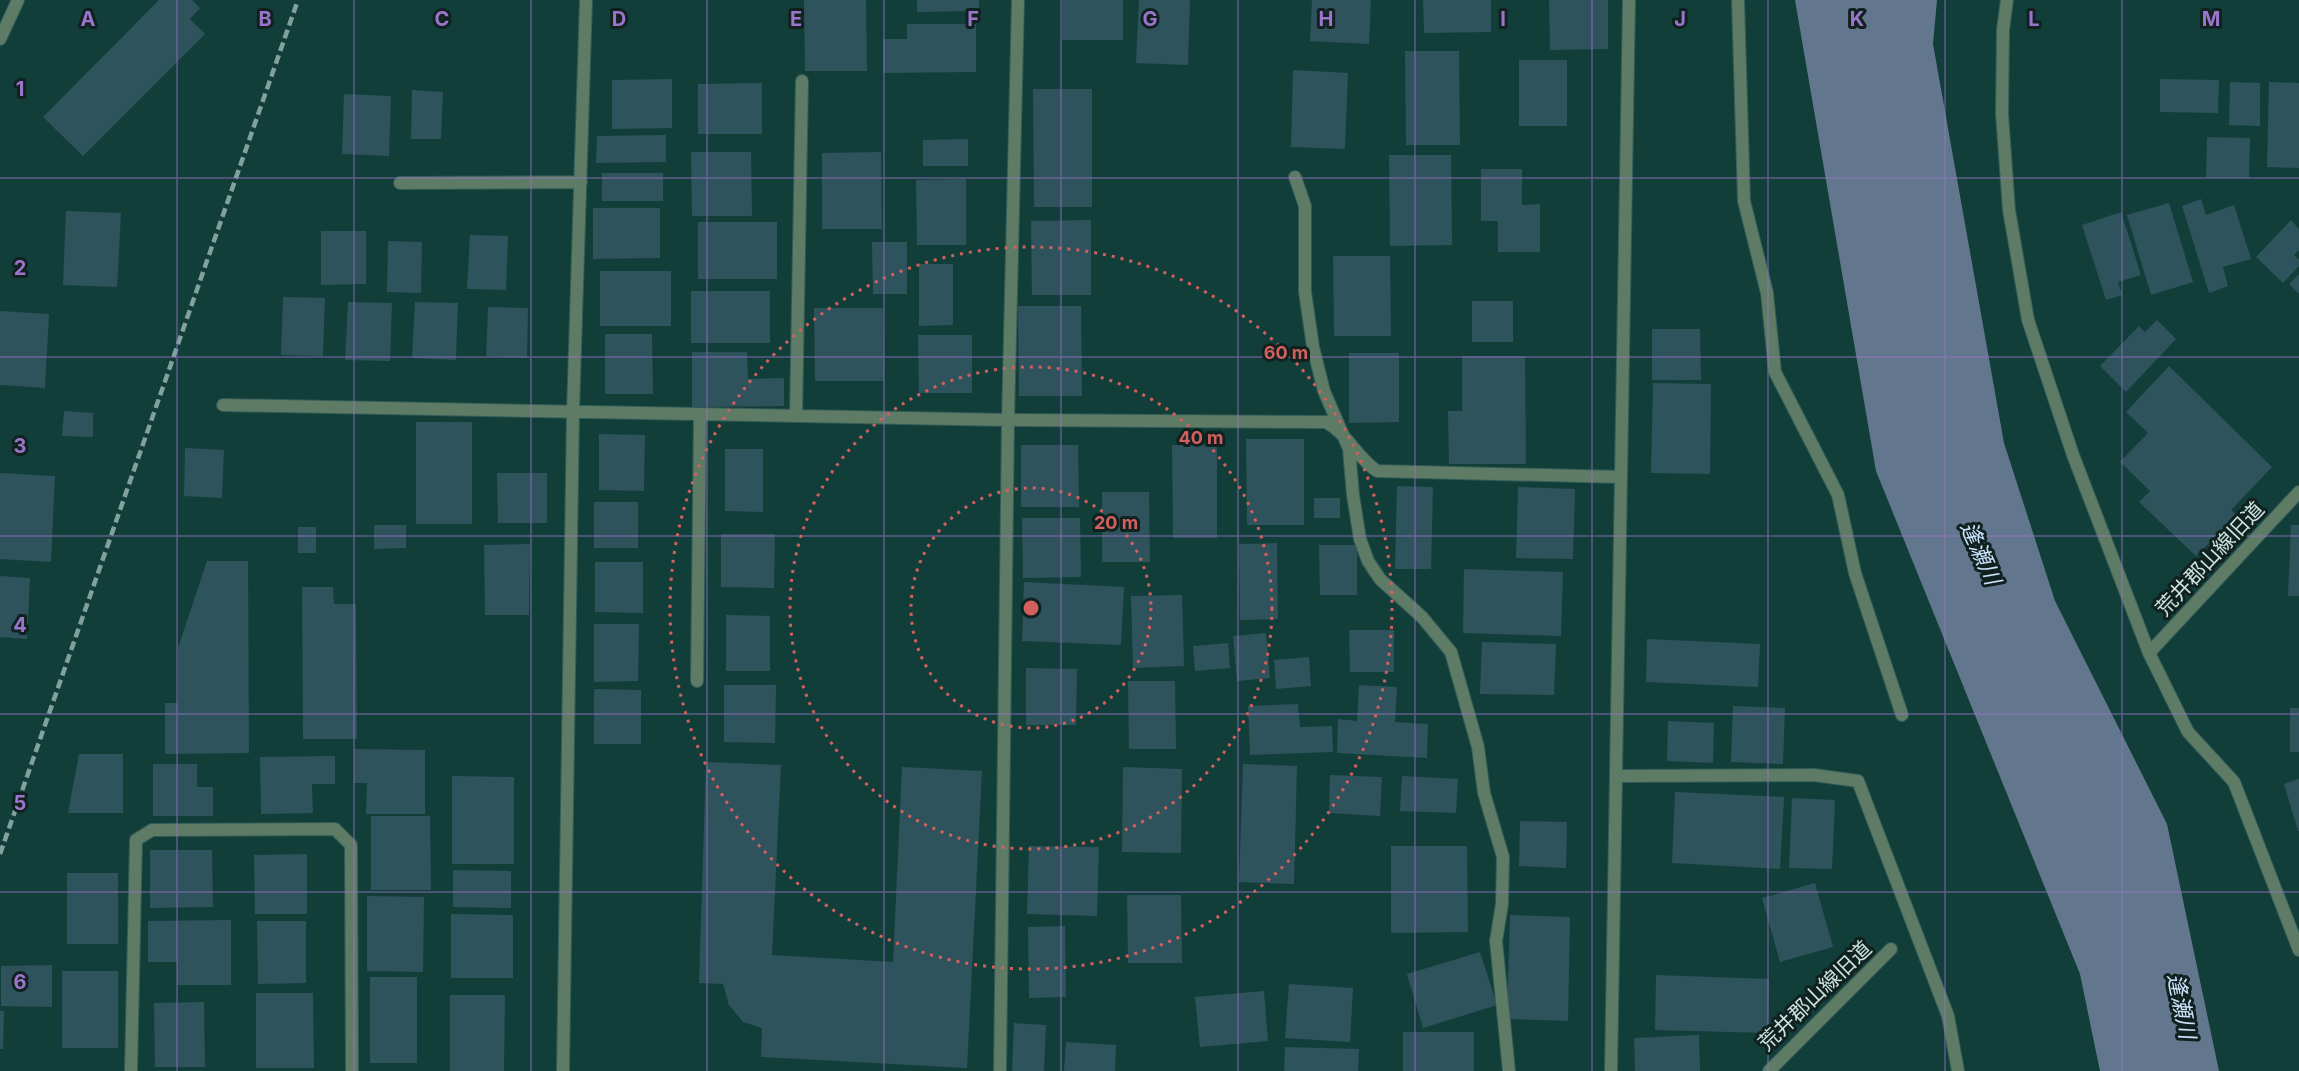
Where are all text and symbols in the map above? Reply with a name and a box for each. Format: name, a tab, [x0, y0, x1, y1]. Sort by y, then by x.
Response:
text: A	[81, 7, 96, 31]
text: B	[258, 7, 272, 31]
text: C	[435, 7, 449, 31]
text: D	[612, 7, 626, 31]
text: E	[790, 7, 802, 31]
text: F	[967, 7, 979, 31]
text: G	[1142, 7, 1158, 31]
text: H	[1319, 7, 1333, 31]
text: I	[1500, 7, 1506, 31]
text: J	[1674, 7, 1686, 31]
text: K	[1850, 7, 1864, 31]
text: L	[2028, 7, 2040, 31]
text: M	[2202, 7, 2220, 31]
text: 1	[16, 77, 24, 101]
text: 2	[14, 256, 26, 280]
text: 60 m	[1264, 342, 1308, 363]
text: 40 m	[1179, 427, 1224, 448]
text: 3	[14, 434, 26, 458]
street label: 荒井郡山線旧道	[2150, 496, 2269, 621]
text: 20 m	[1094, 512, 1138, 533]
water label: 逢瀬川	[1956, 518, 2007, 590]
centre of rings	[1021, 598, 1041, 618]
text: 4	[13, 613, 27, 637]
text: 5	[14, 791, 26, 815]
street label: 荒井郡山線旧道	[1753, 936, 1876, 1056]
text: 6	[14, 970, 27, 994]
water label: 逢瀬川	[2163, 971, 2201, 1043]

